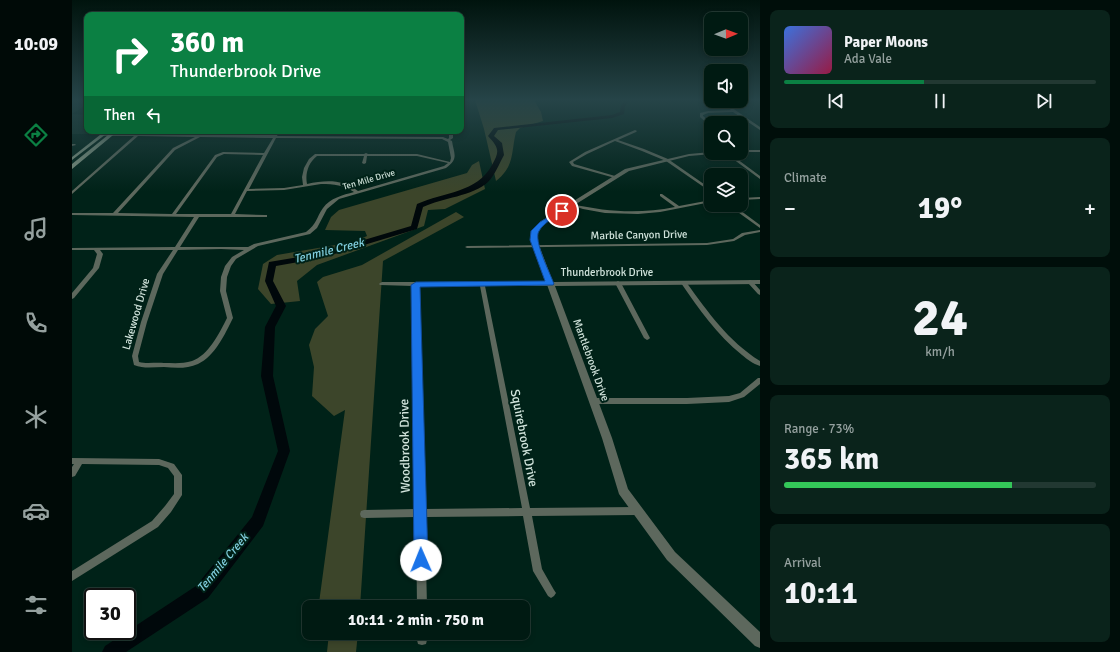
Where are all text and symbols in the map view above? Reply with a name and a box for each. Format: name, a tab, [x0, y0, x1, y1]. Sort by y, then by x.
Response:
north arrow	[704, 12, 748, 56]
map controls	[704, 12, 748, 212]
text: 360 m	[170, 26, 244, 60]
icon: right	[104, 28, 156, 80]
text: 10:09	[14, 33, 58, 55]
text: Paper Moons	[844, 33, 928, 51]
text: Ada Vale	[844, 51, 892, 67]
text: Thunderbrook Drive	[170, 60, 321, 82]
button: sound	[704, 64, 748, 108]
icon: previous	[825, 90, 847, 112]
icon: pause	[929, 90, 951, 112]
icon: next	[1033, 90, 1055, 112]
icon: left	[143, 104, 165, 126]
text: Then	[104, 106, 135, 124]
button: search	[704, 116, 748, 160]
icon: directions	[22, 121, 50, 149]
street label: Ten Mile Drive	[342, 167, 397, 193]
button: layers	[704, 168, 748, 212]
text: Climate	[784, 170, 827, 186]
text: 19°	[918, 190, 962, 227]
pin	[545, 194, 579, 228]
text: −	[784, 195, 796, 222]
text: +	[1084, 195, 1096, 222]
icon: arrive	[551, 200, 573, 222]
icon: music	[22, 215, 50, 243]
street label: Marble Canyon Drive	[590, 228, 688, 242]
water label: Tenmile Creek	[292, 235, 367, 267]
street label: Thunderbrook Drive	[561, 266, 653, 279]
street label: Lakewood Drive	[120, 277, 152, 351]
text: 24	[912, 286, 968, 350]
icon: phone	[22, 309, 50, 337]
street label: Mantlebrook Drive	[570, 317, 612, 403]
text: km/h	[925, 344, 955, 360]
street label: Squirebrook Drive	[507, 388, 541, 488]
street label: Woodbrook Drive	[396, 399, 414, 493]
icon: climate	[22, 403, 50, 431]
text: Range · 73%	[784, 421, 854, 437]
text: 365 km	[784, 441, 879, 478]
icon: car	[22, 497, 50, 525]
water label: Tenmile Creek	[194, 530, 252, 595]
position arrow	[400, 539, 442, 581]
text: Arrival	[784, 555, 821, 571]
text: 10:11	[784, 575, 858, 612]
speed limit sign: 30	[84, 588, 136, 640]
icon: filters	[22, 591, 50, 619]
text: 10:11 · 2 min · 750 m	[348, 611, 484, 629]

